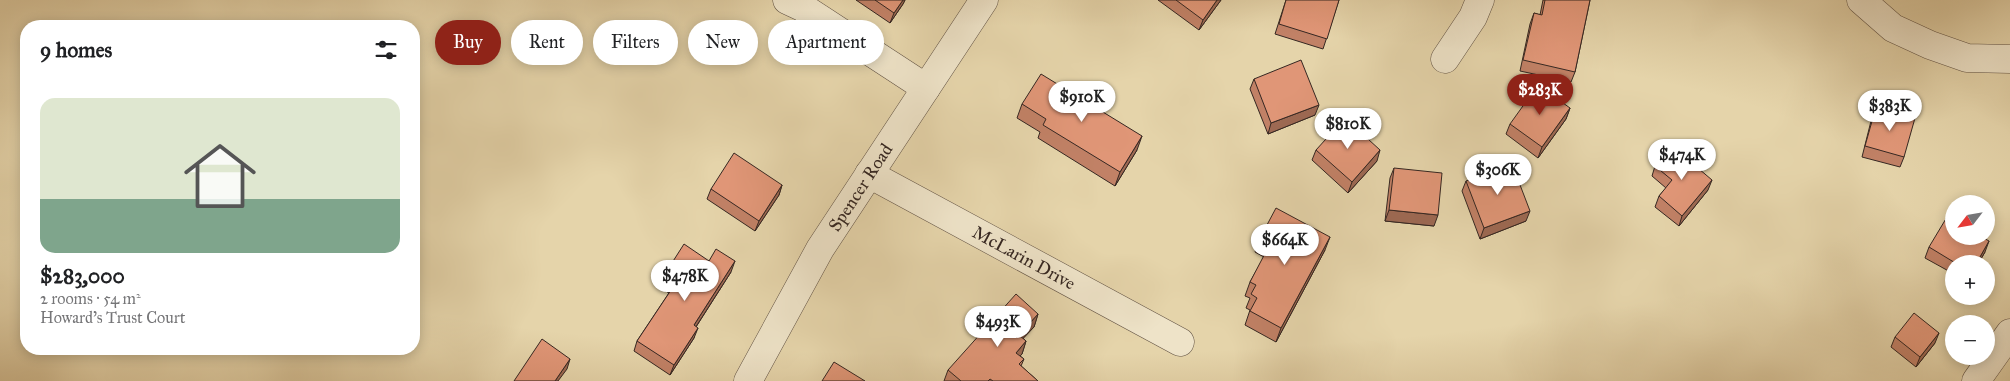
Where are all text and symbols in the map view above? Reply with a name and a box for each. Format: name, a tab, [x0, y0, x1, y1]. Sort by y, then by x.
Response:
chip: Buy	[435, 20, 501, 65]
chip: Rent	[511, 20, 583, 65]
chip: Filters	[593, 20, 678, 65]
chip: New	[688, 20, 758, 65]
chip: Apartment	[768, 20, 884, 65]
icon: filters	[372, 36, 400, 64]
text: 9 homes	[40, 37, 112, 63]
pin: $283K	[1505, 74, 1575, 116]
pin: $910K	[1047, 80, 1117, 123]
text: $283K	[1518, 80, 1562, 99]
text: $910K	[1060, 87, 1105, 106]
pin: $383K	[1855, 90, 1925, 132]
text: $383K	[1869, 96, 1911, 115]
pin: $810K	[1313, 108, 1383, 150]
text: $810K	[1325, 114, 1371, 133]
icon: home	[175, 131, 265, 221]
pin: $474K	[1647, 138, 1717, 181]
street label: Spencer Road	[824, 139, 897, 236]
text: $474K	[1659, 145, 1705, 164]
pin: $306K	[1463, 154, 1533, 196]
text: $306K	[1476, 160, 1520, 179]
north arrow	[1945, 195, 1995, 245]
map controls	[1945, 195, 1995, 365]
street label: McLarin Drive	[969, 221, 1079, 294]
pin: $664K	[1250, 224, 1320, 266]
text: $664K	[1262, 230, 1308, 249]
button: +	[1945, 255, 1995, 305]
pin: $478K	[650, 260, 720, 302]
text: $283,000	[40, 263, 125, 289]
text: $478K	[662, 266, 708, 285]
text: 2 rooms · 54 m²	[40, 289, 141, 308]
pin: $493K	[963, 306, 1033, 348]
text: Howard's Trust Court	[40, 308, 185, 327]
text: $493K	[976, 312, 1020, 331]
button: −	[1945, 315, 1995, 365]

